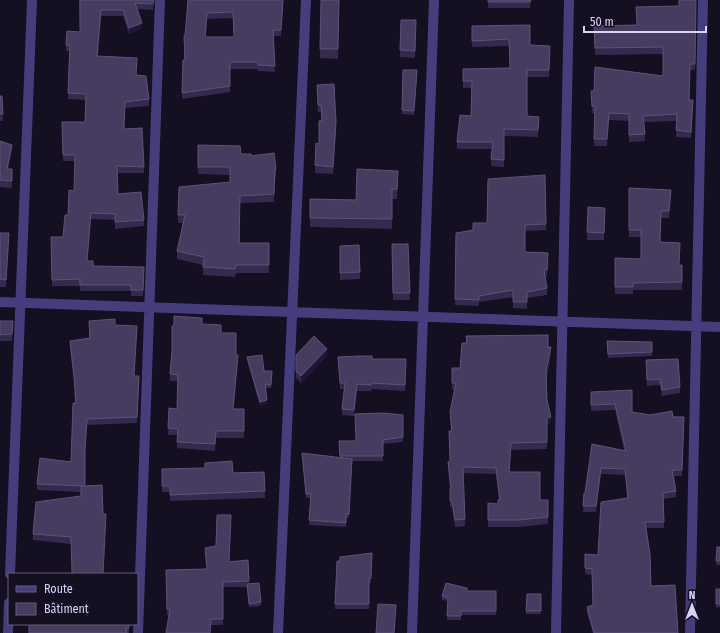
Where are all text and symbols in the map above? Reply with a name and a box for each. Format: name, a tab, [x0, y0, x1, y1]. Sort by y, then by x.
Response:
scale bar	[584, 8, 706, 34]
text: 50 m	[590, 15, 614, 29]
legend	[8, 573, 138, 625]
text: Route	[44, 582, 73, 596]
north arrow	[672, 585, 712, 625]
text: N	[689, 589, 695, 602]
text: Bâtiment	[44, 602, 89, 616]

